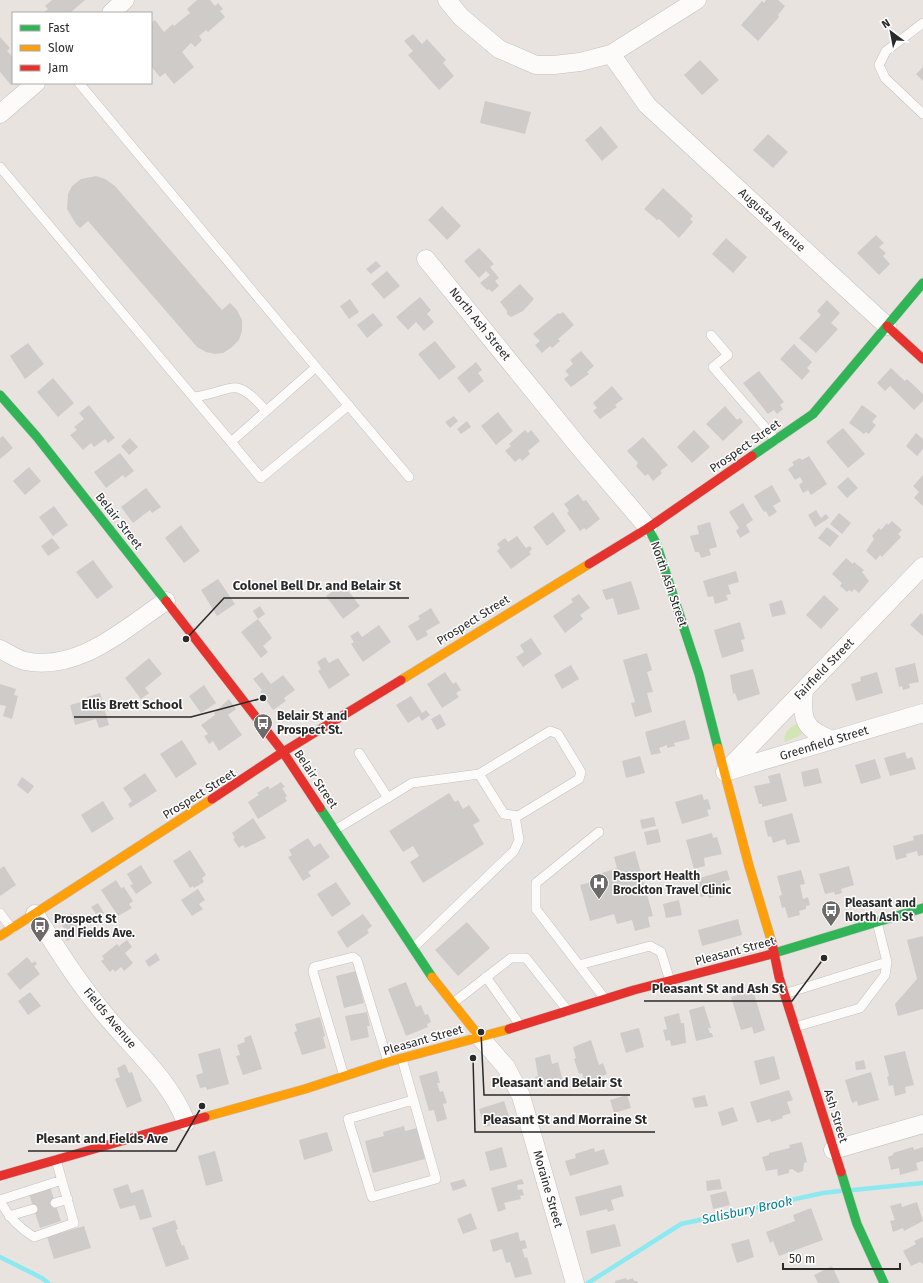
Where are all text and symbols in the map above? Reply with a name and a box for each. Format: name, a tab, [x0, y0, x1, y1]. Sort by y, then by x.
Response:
legend	[12, 12, 152, 84]
north arrow	[871, 12, 911, 52]
text: N	[879, 16, 893, 31]
text: Fast	[48, 21, 70, 35]
text: Slow	[48, 41, 74, 55]
text: Jam	[48, 61, 68, 75]
street label: Augusta Avenue	[736, 185, 808, 255]
street label: North Ash Street	[446, 285, 514, 364]
street label: Prospect Street	[707, 416, 784, 476]
street label: Belair Street	[93, 490, 146, 552]
street label: North Ash Street	[648, 539, 690, 629]
callout: Colonel Bell Dr. and Belair St	[224, 573, 409, 598]
text: Colonel Bell Dr. and Belair St	[233, 578, 402, 593]
street label: Prospect Street	[434, 592, 513, 648]
street label: Fairfield Street	[791, 635, 857, 702]
callout: Ellis Brett School	[74, 692, 191, 717]
text: Ellis Brett School	[82, 697, 183, 712]
place label: Belair St and Prospect St.	[277, 709, 347, 737]
bus stop icon: Belair St and Prospect St.	[252, 712, 274, 740]
street label: Greenfield Street	[778, 723, 871, 763]
street label: Belair Street	[291, 747, 341, 811]
street label: Prospect Street	[160, 766, 239, 822]
place label: Passport Health Brockton Travel Clinic	[613, 869, 731, 897]
hospital icon: Passport Health Brockton Travel Clinic	[588, 872, 610, 900]
place label: Pleasant and North Ash St	[845, 896, 916, 924]
bus stop icon: Pleasant and North Ash St	[820, 899, 842, 927]
place label: Prospect St and Fields Ave.	[54, 912, 135, 940]
bus stop icon: Prospect St and Fields Ave.	[29, 915, 51, 943]
street label: Pleasant Street	[693, 933, 777, 968]
callout: Pleasant St and Ash St	[644, 976, 792, 1001]
text: Pleasant St and Ash St	[652, 981, 785, 996]
street label: Fields Avenue	[81, 985, 139, 1051]
street label: Pleasant Street	[382, 1022, 465, 1058]
callout: Pleasant and Belair St	[484, 1070, 630, 1095]
text: Pleasant and Belair St	[492, 1075, 623, 1090]
street label: Ash Street	[821, 1088, 851, 1145]
callout: Pleasant St and Morraine St	[475, 1107, 655, 1132]
text: Pleasant St and Morraine St	[483, 1112, 648, 1127]
callout: Plesant and Fields Ave	[28, 1126, 176, 1151]
text: Plesant and Fields Ave	[36, 1131, 168, 1146]
street label: Moraine Street	[530, 1149, 566, 1230]
water label: Salisbury Brook	[699, 1193, 794, 1227]
scale bar	[783, 1245, 900, 1271]
text: 50 m	[789, 1252, 815, 1266]

